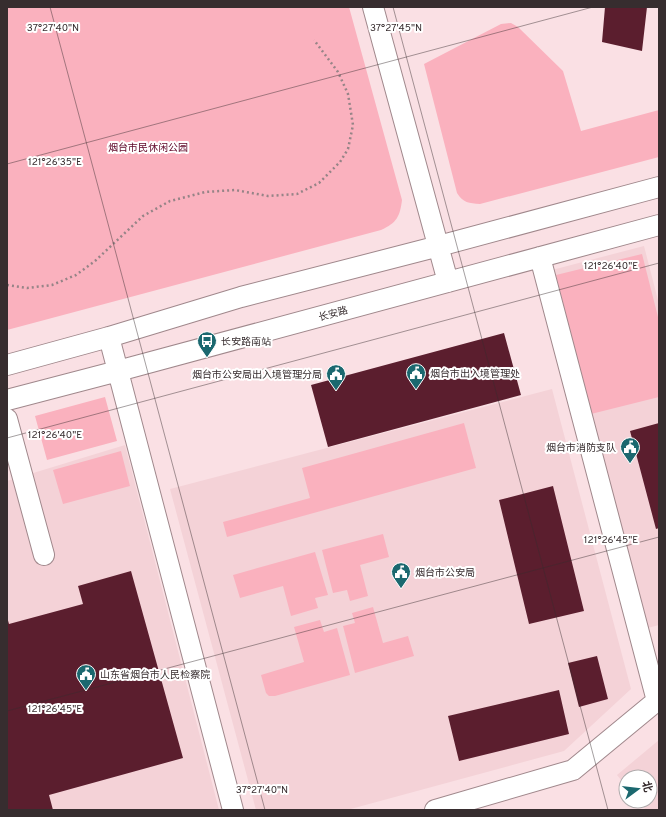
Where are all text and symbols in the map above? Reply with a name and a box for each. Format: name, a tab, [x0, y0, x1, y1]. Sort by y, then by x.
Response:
text: 37°27'40"N	[27, 22, 79, 35]
text: 37°27'45"N	[370, 22, 422, 35]
park label: 烟台市民休闲公园	[108, 142, 188, 155]
text: 121°26'35"E	[28, 156, 82, 169]
text: 121°26'40"E	[584, 260, 638, 273]
street label: 长安路	[317, 304, 350, 325]
bus stop icon: 长安路南站	[196, 330, 218, 358]
place label: 长安路南站	[221, 336, 271, 349]
public building icon: 烟台市出入境管理处	[405, 362, 427, 390]
public building icon: 烟台市公安局出入境管理分局	[325, 363, 347, 391]
place label: 烟台市出入境管理处	[430, 368, 520, 381]
place label: 烟台市公安局出入境管理分局	[192, 369, 322, 382]
text: 121°26'40"E	[28, 429, 82, 442]
public building icon: 烟台市消防支队	[619, 436, 641, 464]
place label: 烟台市消防支队	[546, 442, 616, 455]
text: 121°26'45"E	[584, 534, 638, 547]
public building icon: 烟台市公安局	[390, 561, 412, 589]
place label: 烟台市公安局	[415, 567, 475, 580]
public building icon: 山东省烟台市人民检察院	[75, 663, 97, 691]
place label: 山东省烟台市人民检察院	[100, 669, 210, 682]
text: 121°26'45"E	[28, 703, 82, 716]
north arrow	[618, 769, 658, 809]
text: 北	[639, 780, 655, 794]
text: 37°27'40"N	[236, 784, 288, 797]

